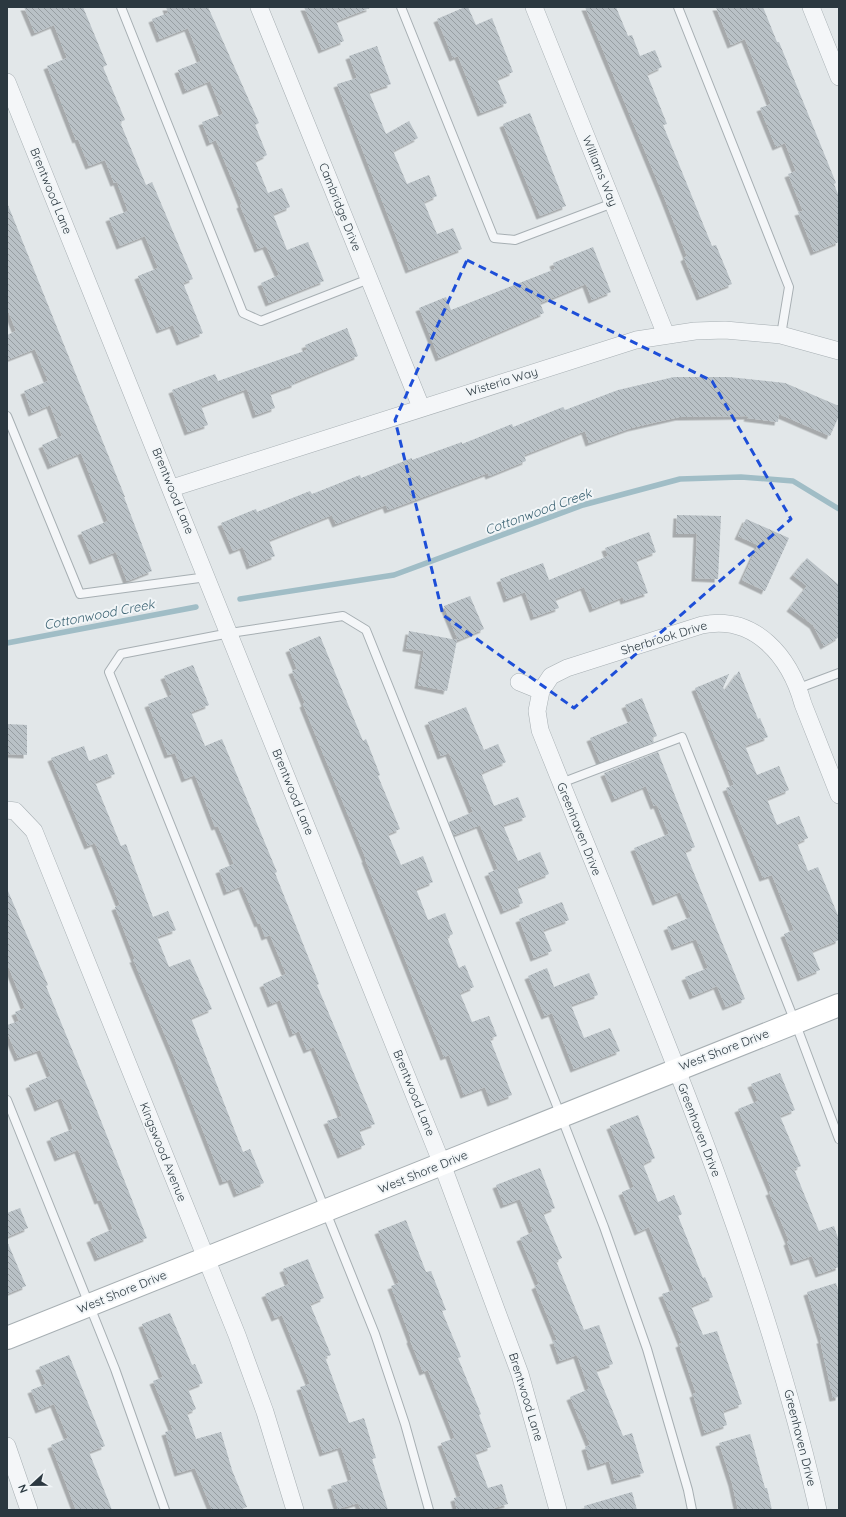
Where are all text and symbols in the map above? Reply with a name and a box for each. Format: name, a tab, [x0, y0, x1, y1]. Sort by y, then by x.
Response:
street label: Williams Way	[579, 133, 621, 208]
street label: Brentwood Lane	[27, 145, 76, 236]
street label: Cambridge Drive	[316, 160, 365, 253]
street label: Wisteria Way	[464, 364, 539, 399]
street label: Brentwood Lane	[149, 445, 198, 536]
water label: Cottonwood Creek	[483, 484, 594, 538]
water label: Cottonwood Creek	[42, 595, 157, 633]
street label: Sherbrook Drive	[619, 617, 709, 658]
street label: Brentwood Lane	[269, 746, 318, 837]
street label: Greenhaven Drive	[554, 780, 605, 878]
street label: West Shore Drive	[677, 1025, 771, 1074]
street label: Brentwood Lane	[390, 1047, 439, 1138]
street label: Greenhaven Drive	[675, 1081, 724, 1179]
street label: Kingswood Avenue	[137, 1100, 190, 1204]
street label: West Shore Drive	[376, 1147, 470, 1196]
street label: West Shore Drive	[75, 1267, 169, 1316]
street label: Brentwood Lane	[506, 1351, 547, 1443]
street label: Greenhaven Drive	[781, 1388, 820, 1488]
north arrow	[12, 1465, 52, 1505]
text: N	[15, 1482, 31, 1495]

